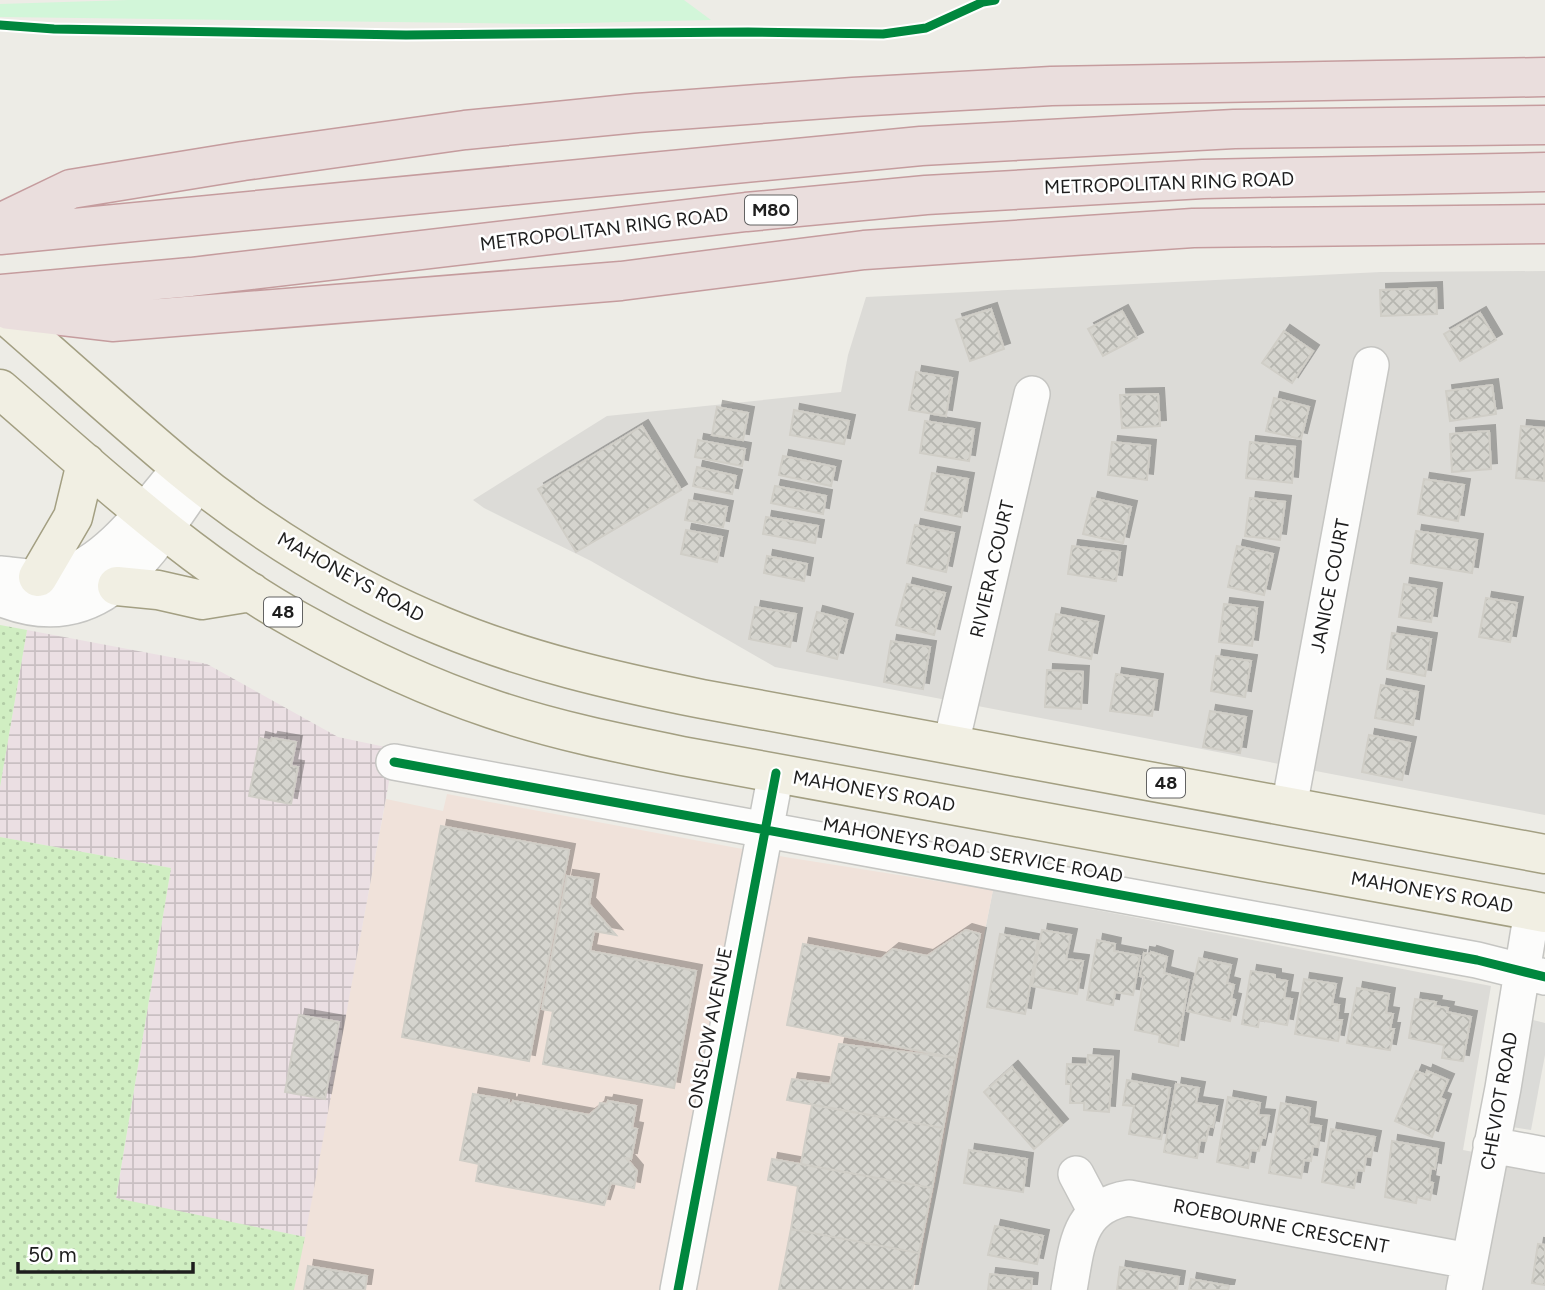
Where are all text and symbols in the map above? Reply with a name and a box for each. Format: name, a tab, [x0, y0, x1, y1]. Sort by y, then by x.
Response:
street label: METROPOLITAN RING ROAD	[1044, 167, 1294, 199]
road number: M80	[745, 196, 797, 224]
street label: METROPOLITAN RING ROAD	[478, 202, 730, 256]
street label: RIVIERA COURT	[965, 498, 1019, 640]
street label: JANICE COURT	[1306, 516, 1354, 655]
street label: MAHONEYS ROAD	[274, 527, 428, 627]
road number: 48	[264, 598, 302, 626]
street label: MAHONEYS ROAD	[791, 765, 957, 817]
road number: 48	[1147, 768, 1185, 798]
street label: MAHONEYS ROAD SERVICE ROAD	[821, 812, 1125, 888]
street label: MAHONEYS ROAD	[1349, 866, 1515, 918]
street label: ONSLOW AVENUE	[683, 945, 737, 1111]
street label: CHEVIOT ROAD	[1476, 1030, 1522, 1172]
street label: ROEBOURNE CRESCENT	[1171, 1194, 1391, 1258]
scale bar	[18, 1230, 192, 1274]
text: 50 m	[28, 1242, 77, 1267]

